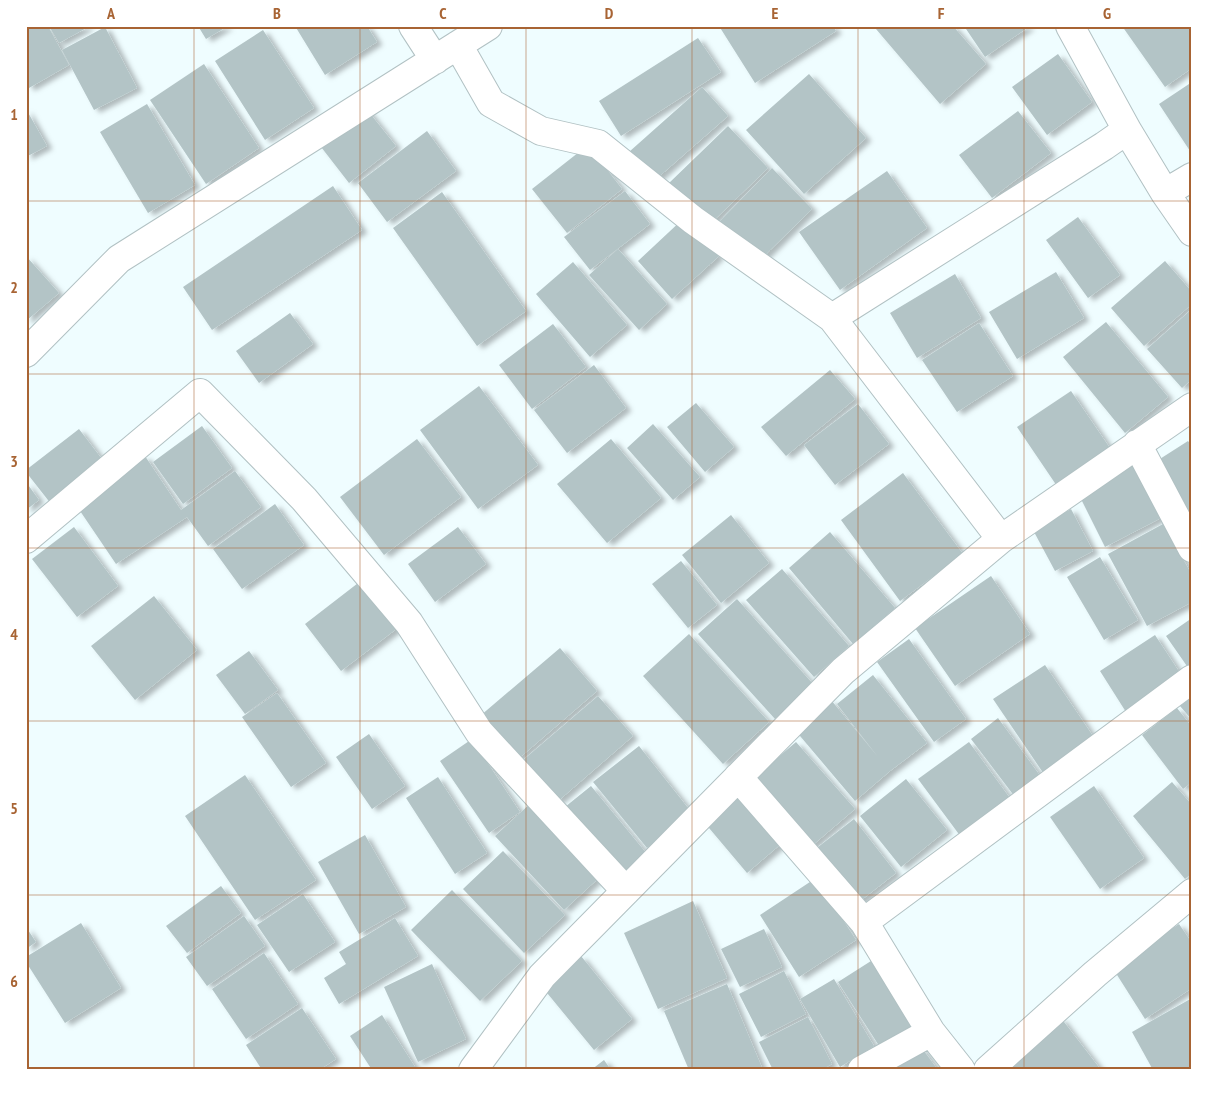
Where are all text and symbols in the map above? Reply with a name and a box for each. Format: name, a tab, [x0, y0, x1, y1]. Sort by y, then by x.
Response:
text: A	[106, 3, 116, 23]
text: B	[273, 3, 281, 23]
text: C	[439, 3, 447, 23]
text: D	[605, 3, 614, 23]
text: E	[772, 3, 779, 23]
text: F	[938, 3, 945, 23]
text: G	[1103, 3, 1111, 23]
text: 1	[10, 104, 18, 124]
text: 2	[10, 277, 18, 297]
text: 3	[10, 451, 18, 471]
text: 4	[10, 624, 18, 644]
text: 5	[10, 798, 18, 818]
text: 6	[10, 971, 18, 991]

